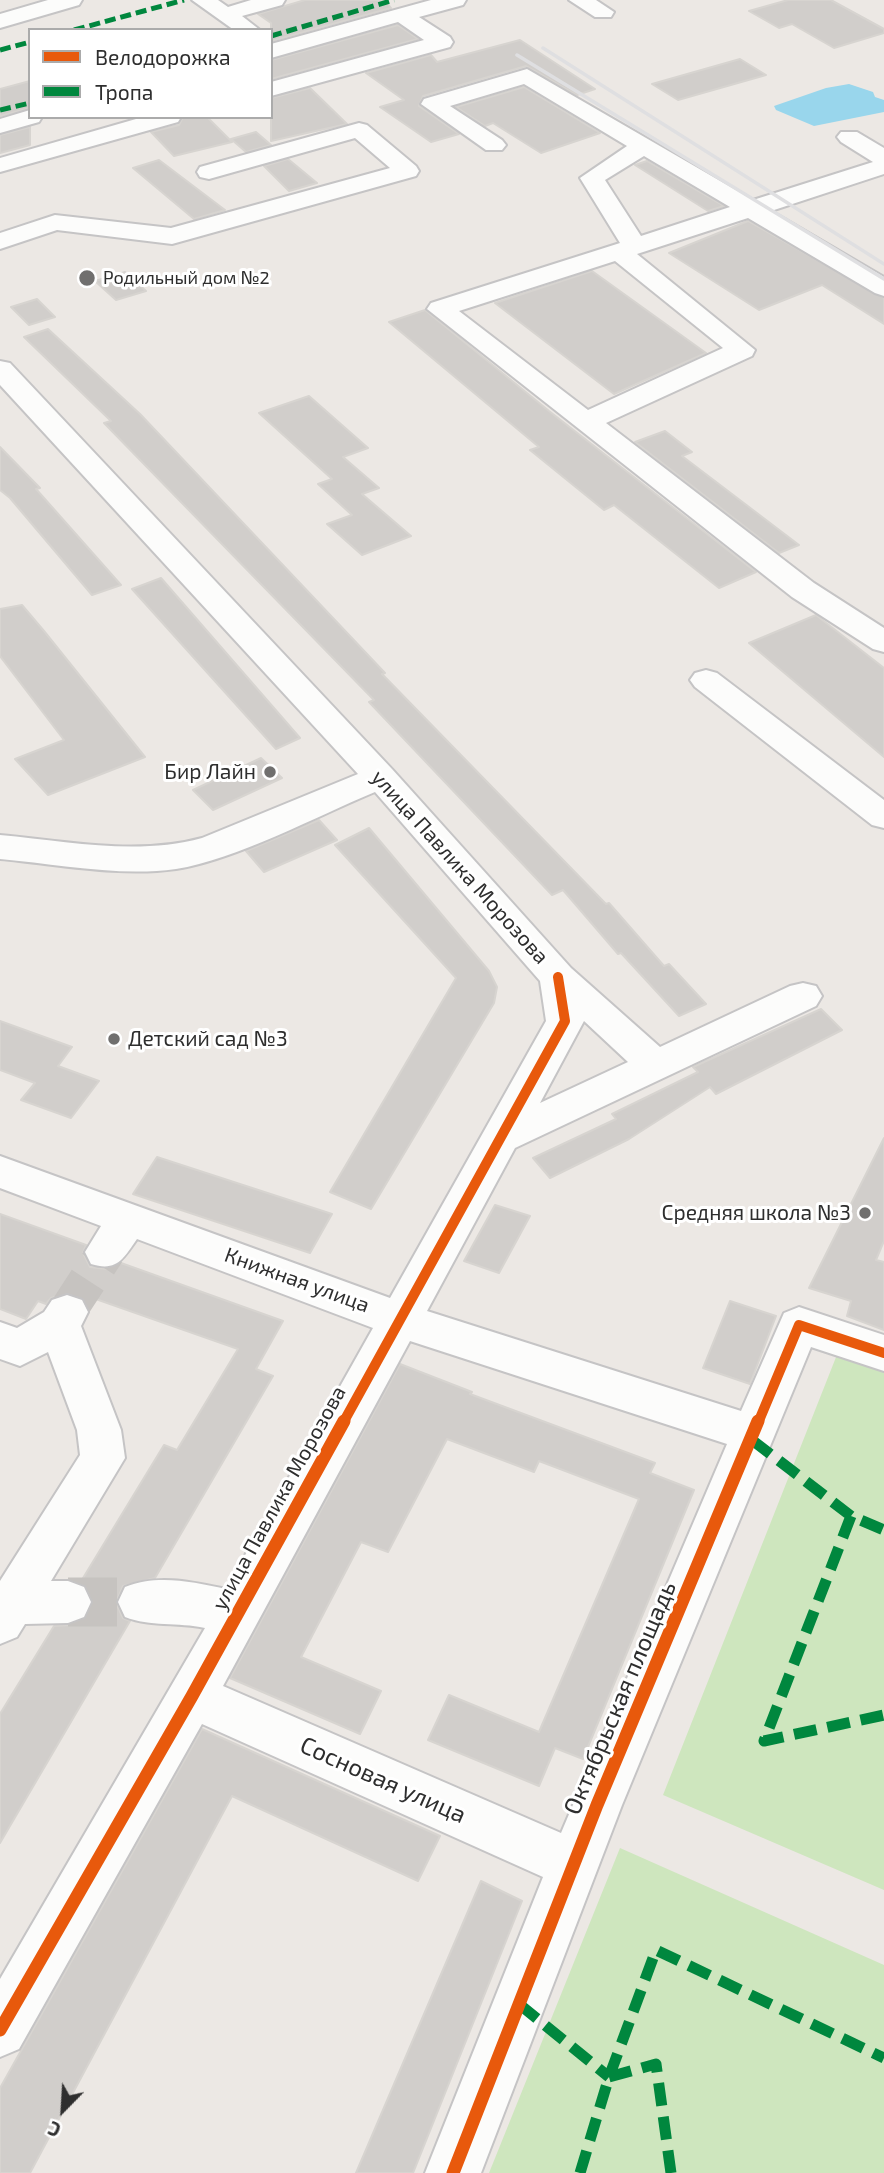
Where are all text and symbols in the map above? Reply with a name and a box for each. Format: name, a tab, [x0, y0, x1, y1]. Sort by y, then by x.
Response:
legend	[28, 28, 273, 119]
text: Велодорожка	[95, 44, 231, 69]
text: Тропа	[95, 79, 153, 104]
place label: Родильный дом №2	[103, 267, 270, 289]
marker: Родильный дом №2	[77, 268, 97, 288]
place label: Бир Лайн	[164, 759, 256, 785]
marker: Бир Лайн	[262, 764, 278, 780]
street label: улица Павлика Морозова	[366, 765, 554, 969]
place label: Детский сад №3	[128, 1026, 288, 1052]
marker: Детский сад №3	[106, 1031, 122, 1047]
place label: Средняя школа №3	[661, 1200, 851, 1226]
marker: Средняя школа №3	[857, 1205, 873, 1221]
street label: Книжная улица	[221, 1242, 373, 1318]
street label: улица Павлика Морозова	[207, 1382, 351, 1614]
street label: Октябрьская площадь	[558, 1577, 682, 1819]
street label: Сосновая улица	[296, 1731, 470, 1829]
north arrow	[28, 2075, 98, 2145]
text: С	[44, 2117, 64, 2142]

